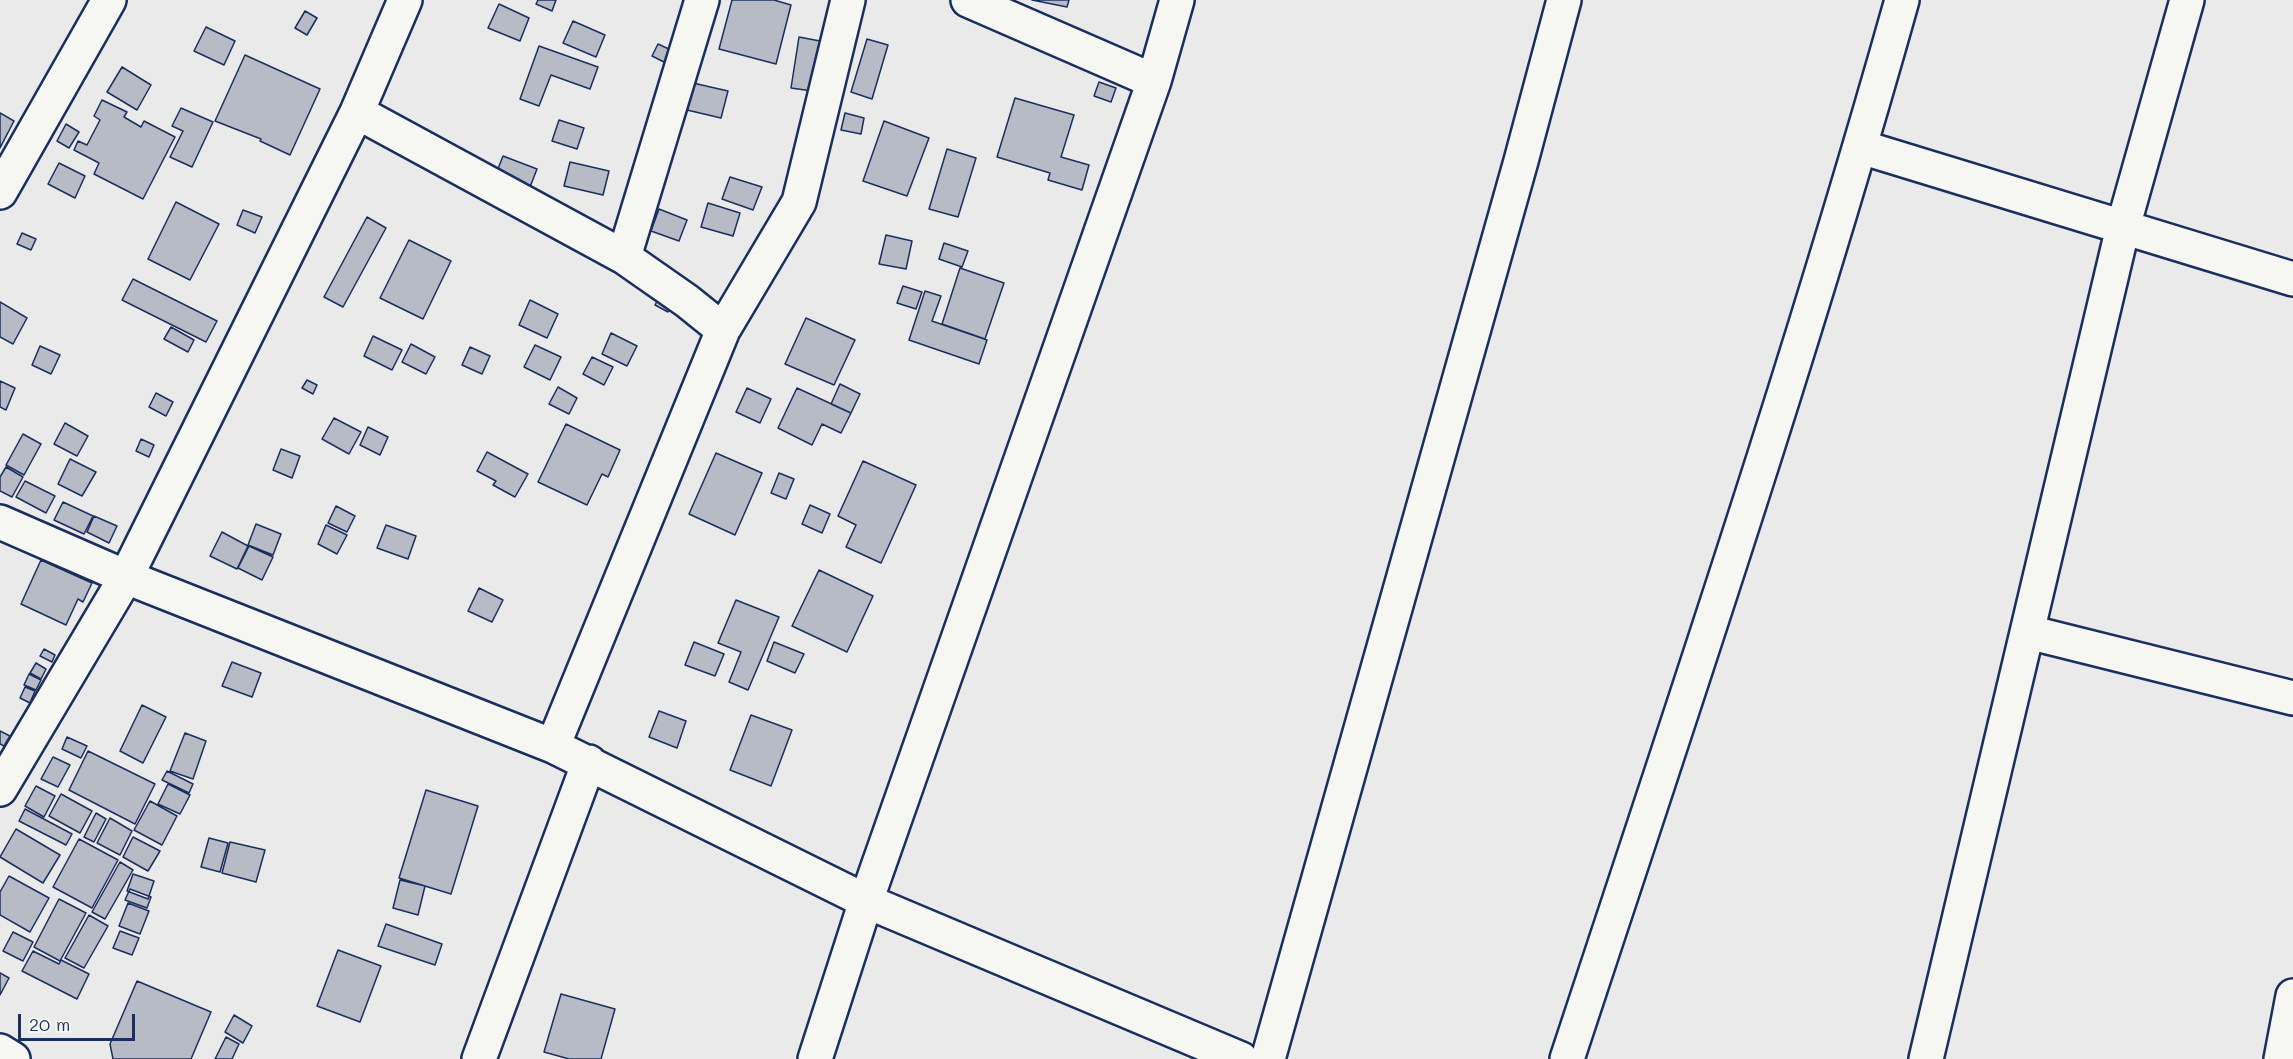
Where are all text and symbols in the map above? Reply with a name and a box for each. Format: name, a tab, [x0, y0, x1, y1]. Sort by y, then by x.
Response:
scale bar	[21, 1002, 138, 1040]
text: 20 m	[29, 1012, 70, 1036]

